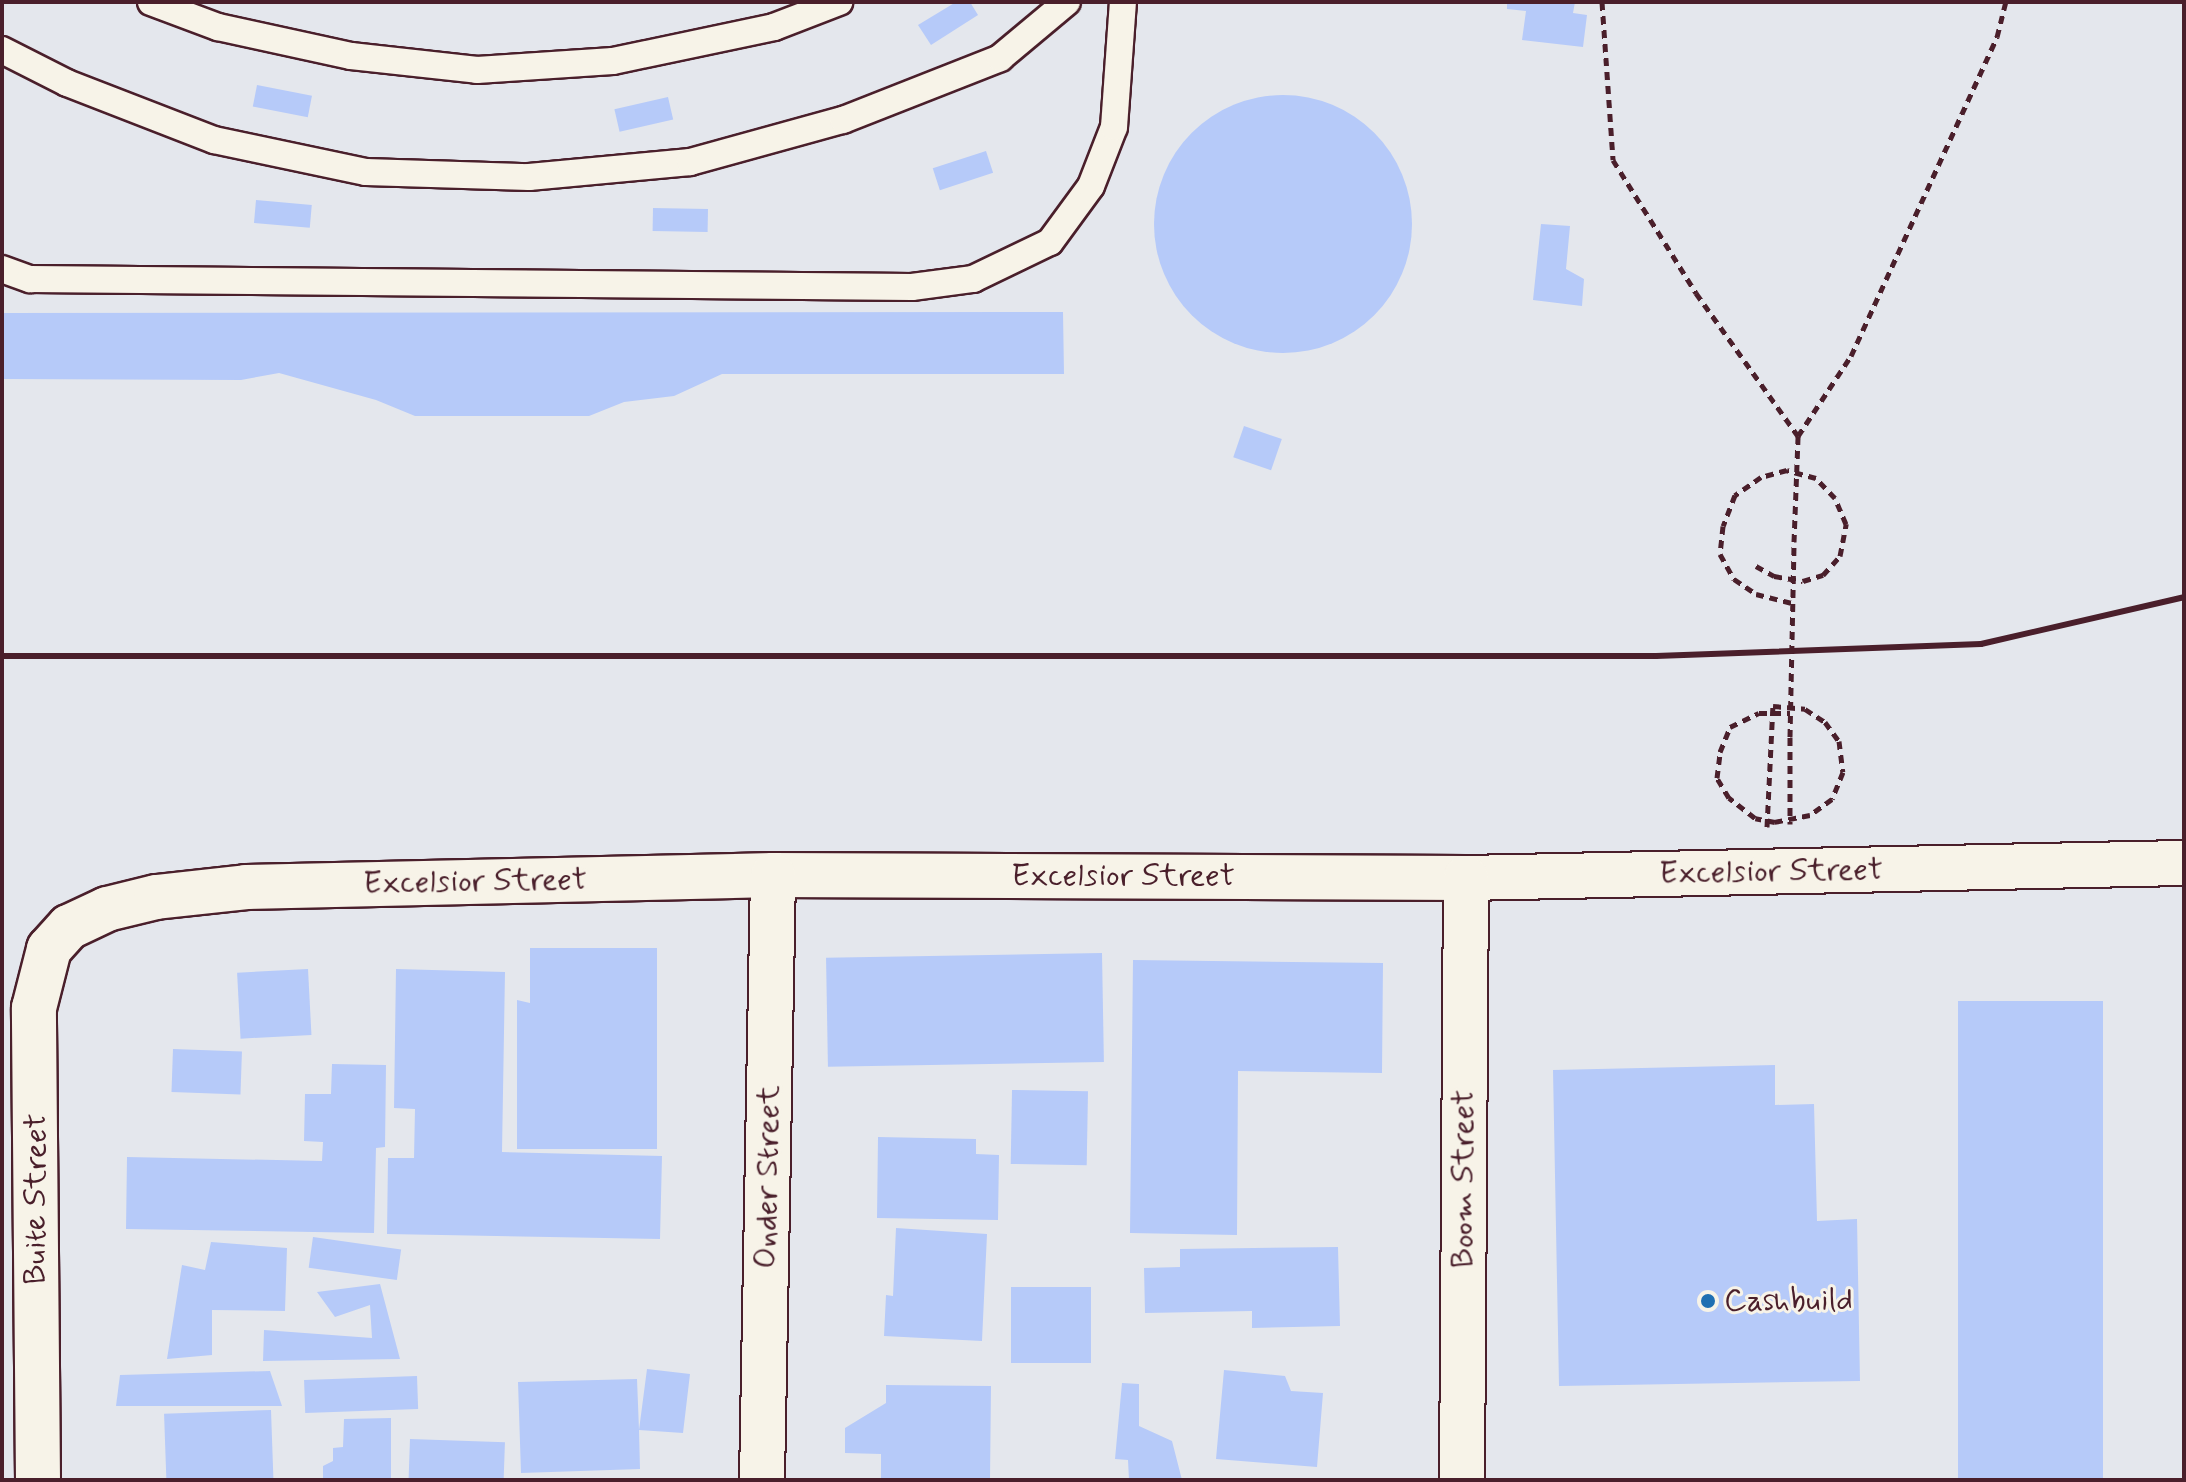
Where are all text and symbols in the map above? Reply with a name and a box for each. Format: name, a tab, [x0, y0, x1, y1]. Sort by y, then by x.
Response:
street label: Excelsior Street	[1660, 851, 1882, 893]
street label: Excelsior Street	[1012, 857, 1234, 895]
street label: Excelsior Street	[364, 861, 586, 903]
street label: Onder Street	[747, 1085, 789, 1269]
street label: Boom Street	[1445, 1091, 1483, 1267]
street label: Buite Street	[17, 1114, 55, 1284]
place label: Cashbuild	[1724, 1282, 1853, 1320]
marker: Cashbuild	[1699, 1292, 1717, 1310]

